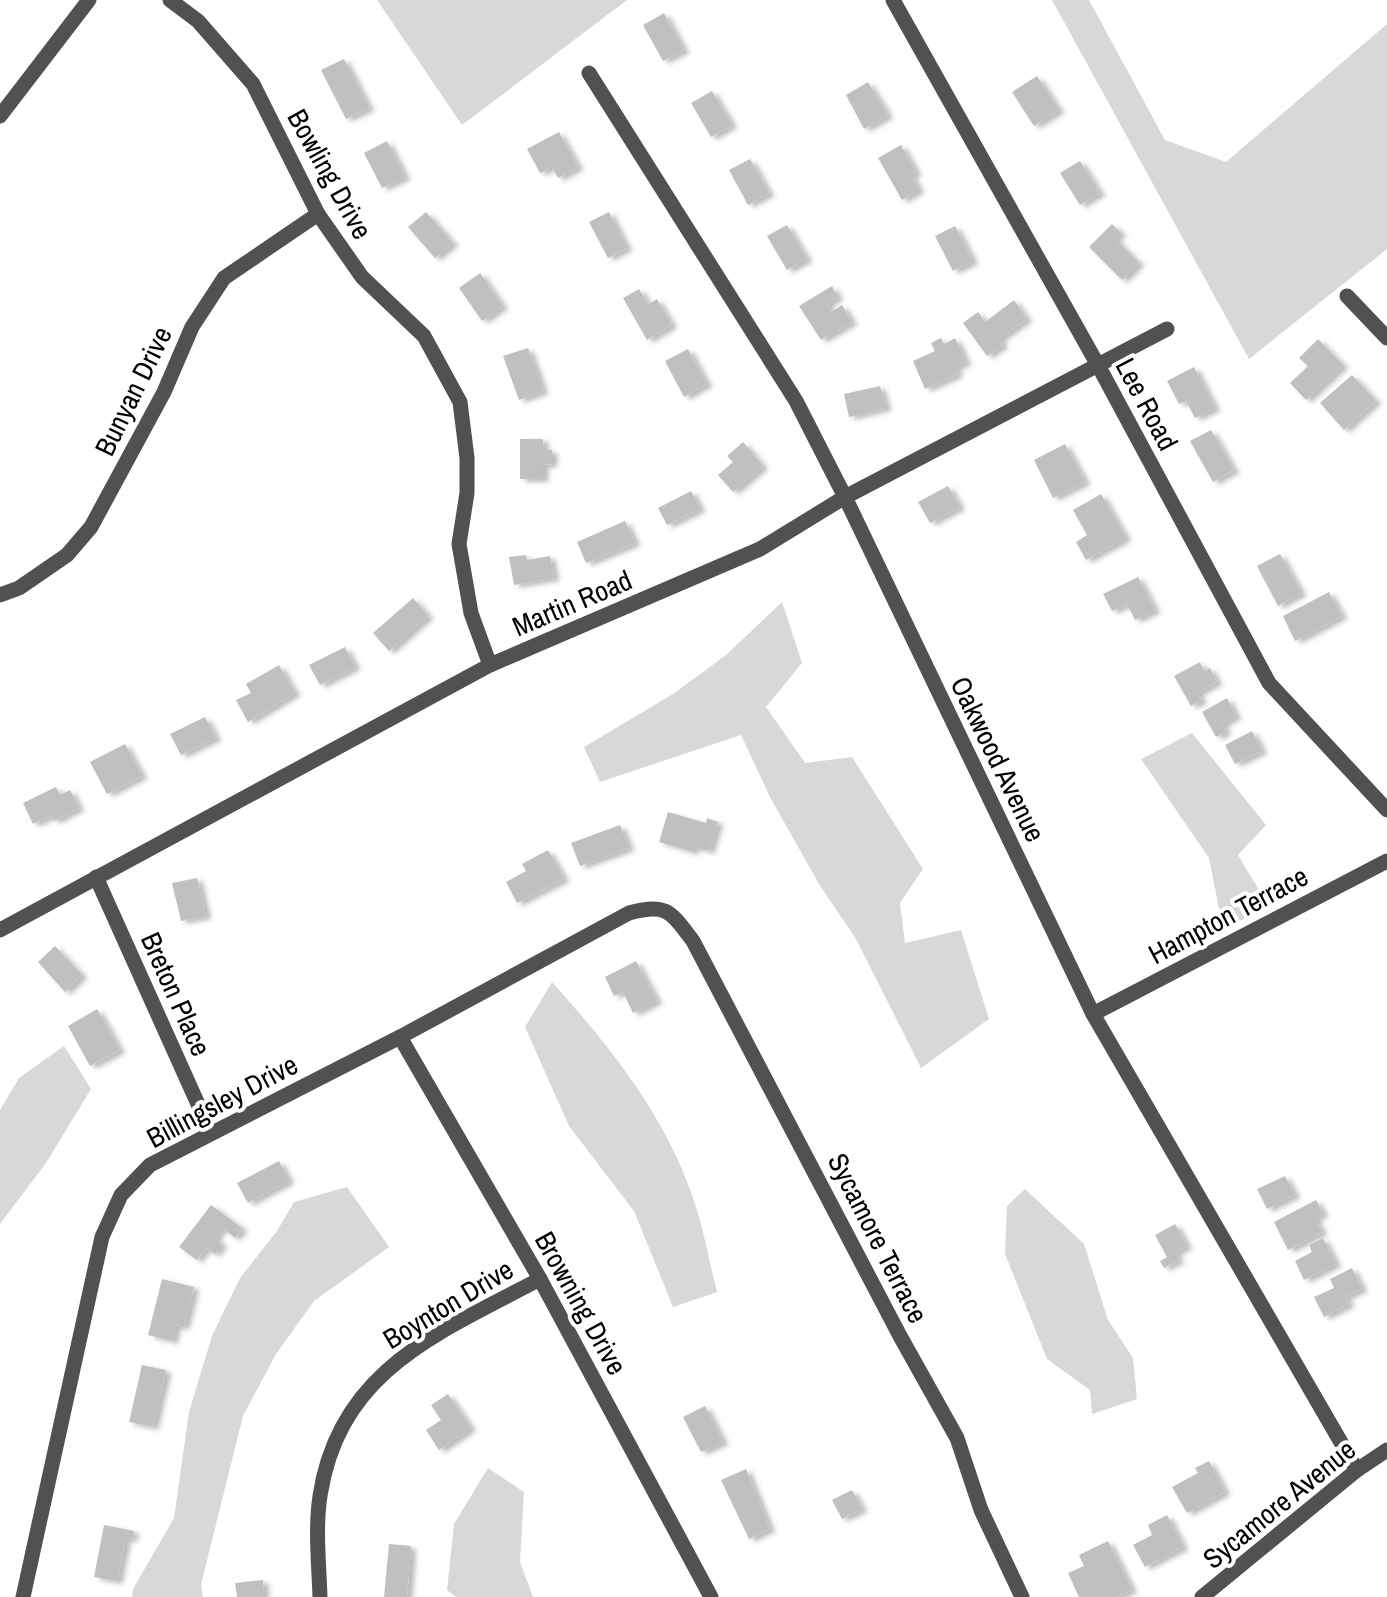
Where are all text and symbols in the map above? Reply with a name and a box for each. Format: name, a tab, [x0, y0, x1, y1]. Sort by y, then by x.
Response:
street label: Bowling Drive	[279, 102, 381, 246]
street label: Bunyan Drive	[85, 320, 181, 462]
street label: Lee Road	[1107, 351, 1187, 457]
street label: Martin Road	[506, 561, 638, 645]
street label: Oakwood Avenue	[942, 670, 1054, 848]
street label: Hampton Terrace	[1142, 857, 1314, 973]
street label: Breton Place	[132, 926, 220, 1062]
street label: Billingsley Drive	[140, 1045, 304, 1157]
street label: Sycamore Terrace	[819, 1147, 937, 1329]
street label: Browning Drive	[526, 1225, 636, 1381]
street label: Boynton Drive	[376, 1250, 520, 1358]
street label: Sycamore Avenue	[1195, 1431, 1363, 1577]

